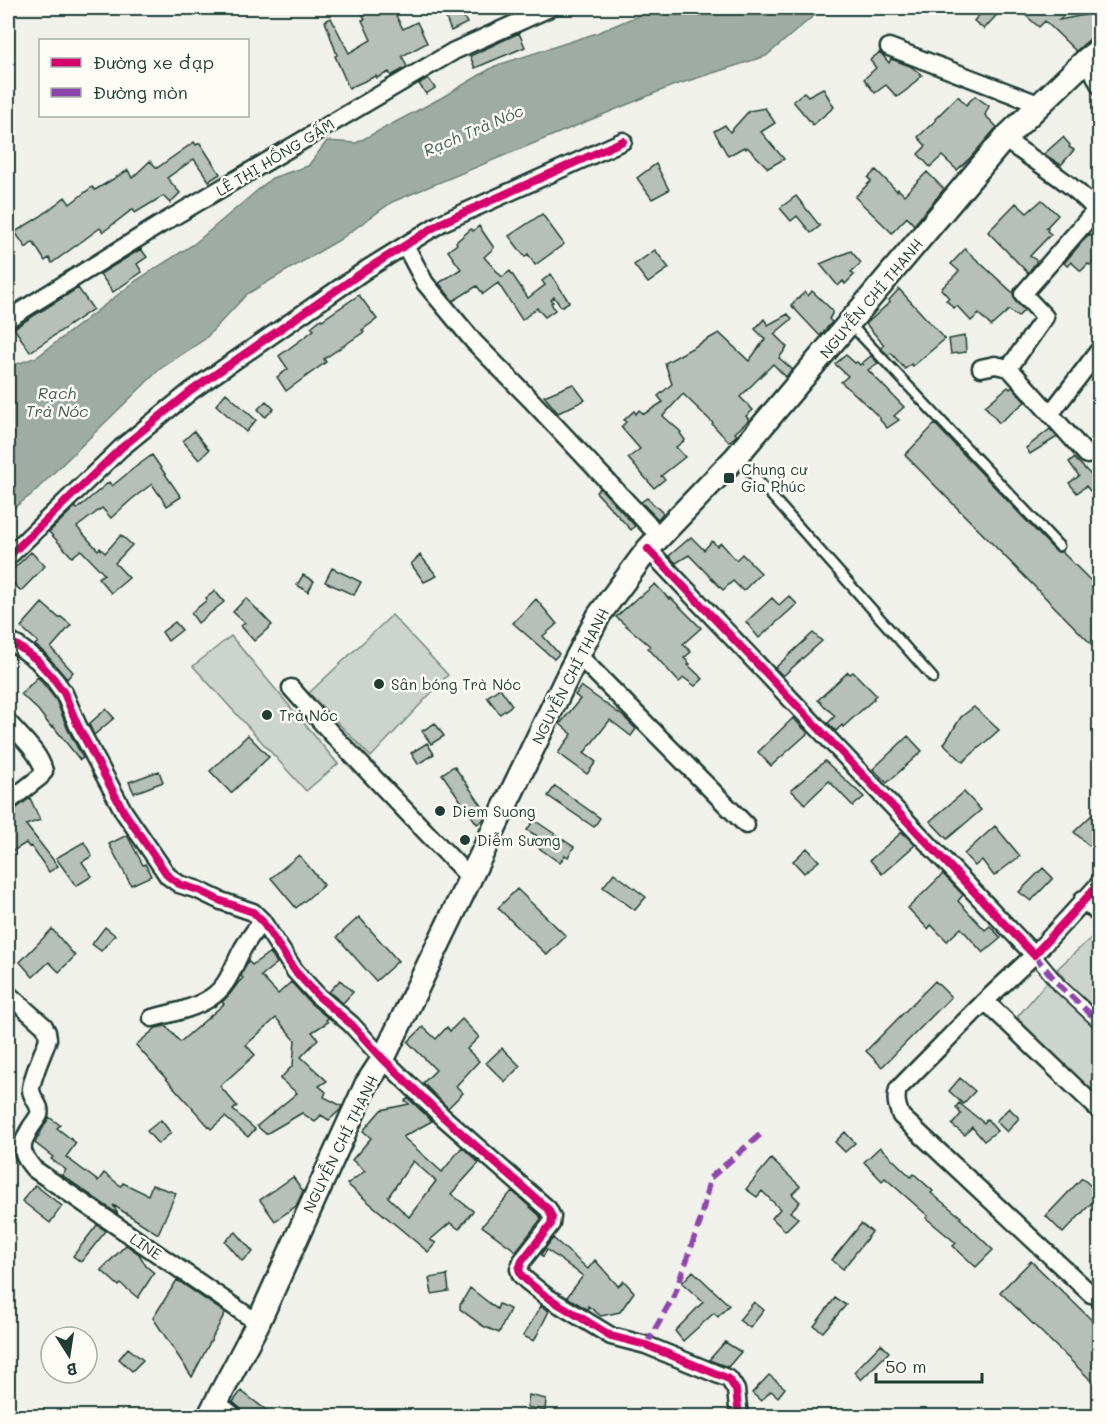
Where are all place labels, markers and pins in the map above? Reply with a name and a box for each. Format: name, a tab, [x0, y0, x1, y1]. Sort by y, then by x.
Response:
place label: Chung cư Gia Phúc	[741, 459, 808, 496]
marker: Chung cư Gia Phúc	[722, 471, 736, 485]
place label: Sân bóng Trà Nóc	[391, 674, 521, 694]
marker: Sân bóng Trà Nóc	[372, 677, 386, 691]
place label: Trà Nóc	[279, 705, 338, 725]
marker: Trà Nóc	[260, 708, 274, 722]
place label: Diem Suong	[452, 801, 536, 821]
marker: Diem Suong	[433, 804, 447, 818]
place label: Diễm Sương	[477, 830, 561, 850]
marker: Diễm Sương	[458, 833, 472, 847]

